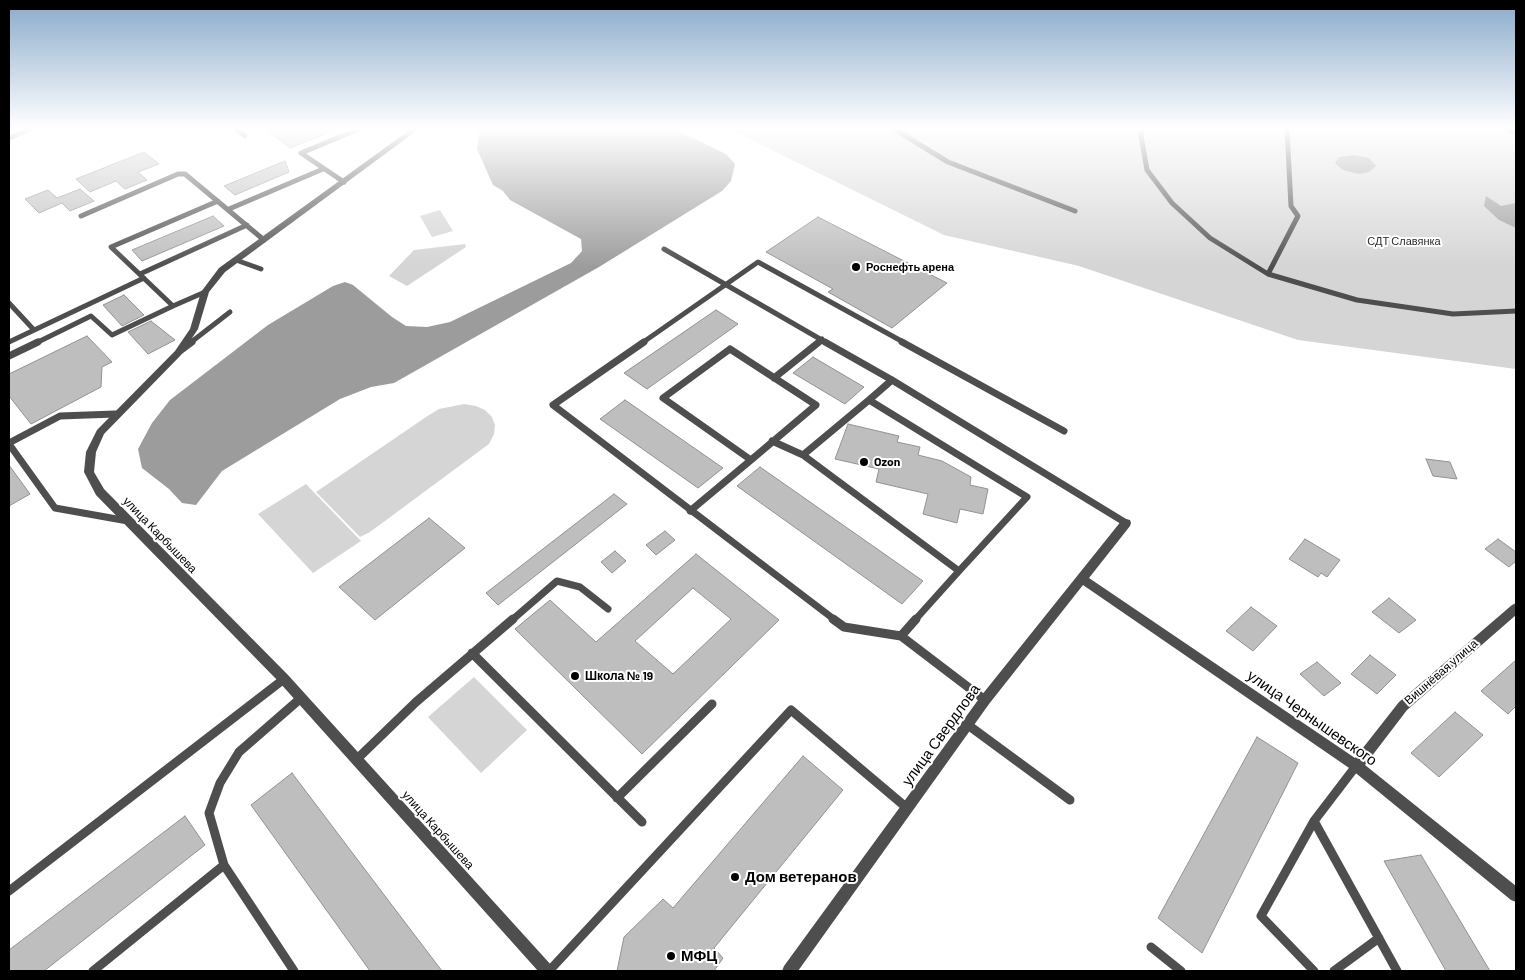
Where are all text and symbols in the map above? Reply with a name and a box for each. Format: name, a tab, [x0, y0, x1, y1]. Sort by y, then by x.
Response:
park label: СДТ Славянка	[1367, 234, 1441, 248]
place label: Роснефть арена	[866, 260, 954, 274]
marker: Роснефть арена	[850, 261, 862, 273]
place label: Ozon	[874, 455, 900, 469]
marker: Ozon	[858, 456, 870, 468]
street label: улица Карбышева	[120, 494, 200, 576]
street label: Вишнёвая улица	[1401, 636, 1481, 708]
street label: улица Чернышевского	[1244, 666, 1380, 770]
place label: Школа № 19	[585, 669, 653, 683]
marker: Школа № 19	[569, 670, 581, 682]
street label: улица Свердлова	[898, 681, 984, 789]
street label: улица Карбышева	[399, 788, 477, 872]
place label: Дом ветеранов	[745, 868, 857, 886]
marker: Дом ветеранов	[729, 871, 741, 883]
place label: МФЦ	[681, 947, 717, 965]
marker: МФЦ	[665, 950, 677, 962]

